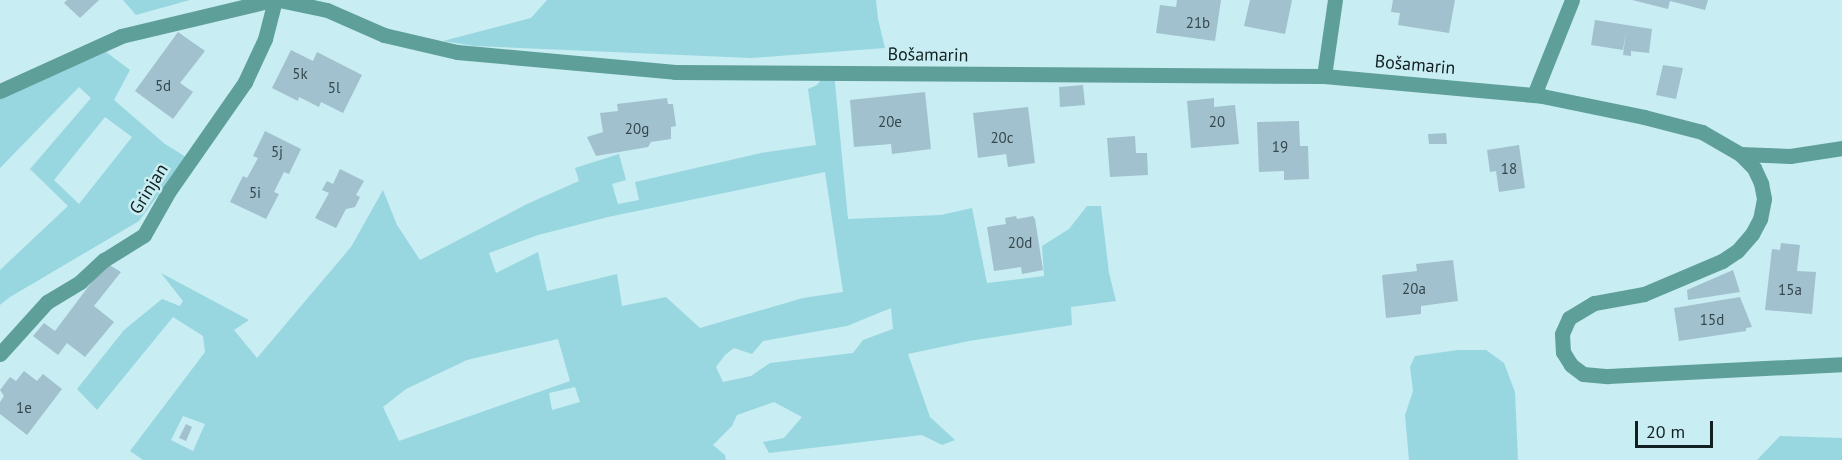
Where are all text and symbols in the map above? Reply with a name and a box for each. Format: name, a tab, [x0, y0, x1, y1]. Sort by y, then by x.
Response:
house number: 21b	[1186, 14, 1210, 32]
street label: Bošamarin	[887, 43, 969, 67]
street label: Bošamarin	[1374, 51, 1456, 79]
house number: 5k	[292, 65, 308, 83]
house number: 5d	[155, 77, 171, 95]
house number: 5l	[328, 79, 340, 97]
house number: 20e	[878, 113, 902, 131]
house number: 20	[1209, 113, 1225, 131]
house number: 20g	[625, 120, 649, 138]
house number: 20c	[990, 129, 1014, 147]
house number: 19	[1272, 138, 1288, 156]
house number: 5j	[271, 143, 283, 161]
street label: Grinjan	[125, 160, 173, 218]
house number: 18	[1501, 160, 1517, 178]
house number: 5i	[249, 184, 261, 202]
house number: 20d	[1008, 234, 1032, 252]
house number: 20a	[1402, 280, 1426, 298]
house number: 15a	[1778, 281, 1802, 299]
house number: 15d	[1700, 311, 1724, 329]
house number: 1e	[16, 399, 32, 417]
scale bar	[1638, 409, 1716, 447]
text: 20 m	[1646, 420, 1685, 443]

